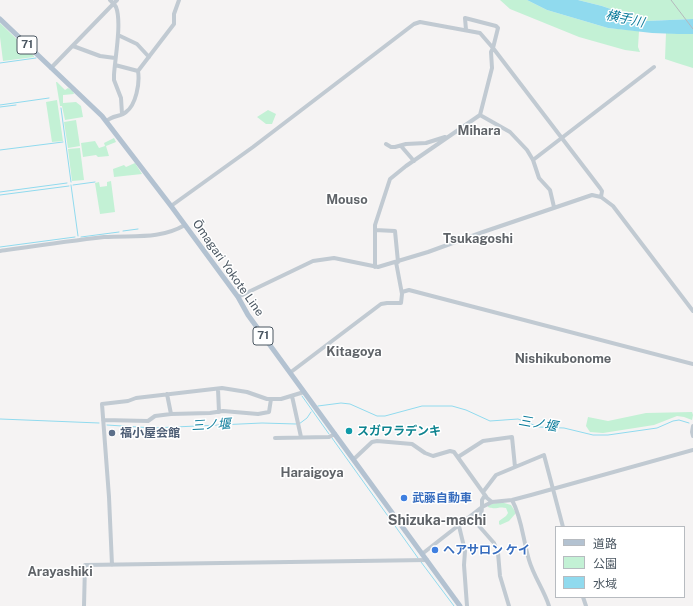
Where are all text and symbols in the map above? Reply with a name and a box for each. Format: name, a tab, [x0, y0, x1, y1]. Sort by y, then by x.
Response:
water label: 横手川	[604, 7, 646, 31]
road number: 71	[17, 36, 37, 54]
district label: Mihara	[457, 123, 501, 139]
district label: Mouso	[326, 192, 368, 208]
street label: Ōmagari Yokote Line	[189, 217, 267, 319]
district label: Tsukagoshi	[443, 231, 513, 247]
road number: 71	[253, 327, 273, 345]
district label: Kitagoya	[326, 344, 382, 360]
district label: Nishikubonome	[515, 351, 611, 367]
water label: 三ノ堰	[517, 413, 559, 435]
water label: 三ノ堰	[191, 416, 231, 434]
place label: スガワラデンキ	[357, 424, 441, 438]
place label: 福小屋会館	[120, 426, 180, 440]
marker: スガワラデンキ	[344, 426, 354, 436]
marker: 福小屋会館	[107, 428, 117, 438]
district label: Haraigoya	[280, 465, 344, 481]
place label: 武藤自動車	[412, 491, 472, 505]
marker: 武藤自動車	[399, 493, 409, 503]
district label: Shizuka-machi	[388, 513, 486, 529]
legend	[555, 526, 685, 598]
text: 道路	[593, 537, 617, 551]
place label: ヘアサロン ケイ	[443, 543, 530, 557]
marker: ヘアサロン ケイ	[430, 545, 440, 555]
text: 公園	[593, 557, 617, 571]
district label: Arayashiki	[27, 564, 93, 580]
text: 水域	[593, 577, 617, 591]

